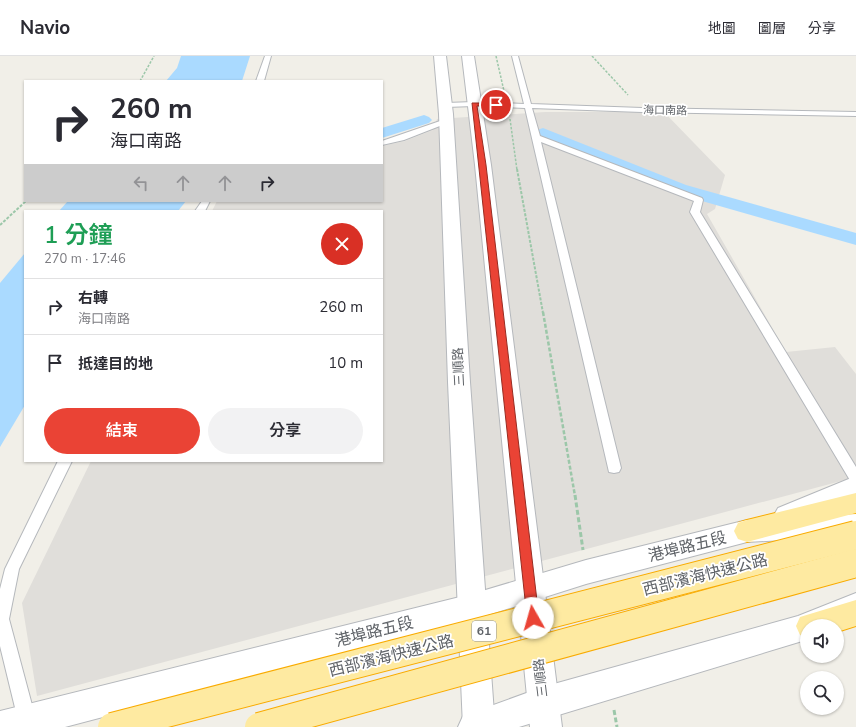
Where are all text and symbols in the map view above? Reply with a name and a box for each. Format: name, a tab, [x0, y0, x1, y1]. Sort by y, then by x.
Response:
text: Navio	[20, 15, 70, 41]
text: 地圖	[708, 19, 736, 38]
text: 圖層	[758, 19, 786, 38]
text: 分享	[808, 19, 836, 38]
pin	[479, 88, 513, 122]
text: 260 m	[110, 90, 193, 128]
icon: arrive	[485, 94, 507, 116]
icon: right	[44, 96, 96, 148]
street label: 海口南路	[643, 103, 687, 118]
text: 海口南路	[110, 129, 182, 153]
icon: left	[130, 172, 152, 194]
icon: ahead	[172, 172, 194, 194]
icon: ahead	[214, 172, 236, 194]
icon: right	[256, 172, 278, 194]
text: 1 分鐘	[44, 219, 113, 251]
button: close	[321, 223, 363, 265]
text: 270 m · 17:46	[44, 250, 126, 268]
text: 右轉	[78, 288, 108, 308]
icon: right	[44, 296, 66, 318]
text: 260 m	[319, 297, 363, 317]
text: 海口南路	[78, 310, 130, 328]
street label: 三順路	[449, 347, 469, 387]
icon: arrive	[44, 352, 66, 374]
text: 10 m	[328, 353, 363, 373]
text: 抵達目的地	[78, 354, 153, 374]
button: 結束	[44, 408, 200, 454]
button: 分享	[208, 408, 363, 454]
street label: 港埠路五段	[646, 527, 729, 567]
street label: 西部濱海快速公路	[640, 549, 770, 601]
position arrow	[512, 597, 554, 639]
street label: 港埠路五段	[333, 612, 416, 652]
map controls	[800, 619, 844, 715]
button: sound	[800, 619, 844, 663]
road number: 61	[472, 621, 496, 641]
street label: 西部濱海快速公路	[326, 630, 456, 682]
street label: 三順路	[530, 657, 552, 698]
button: search	[800, 671, 844, 715]

